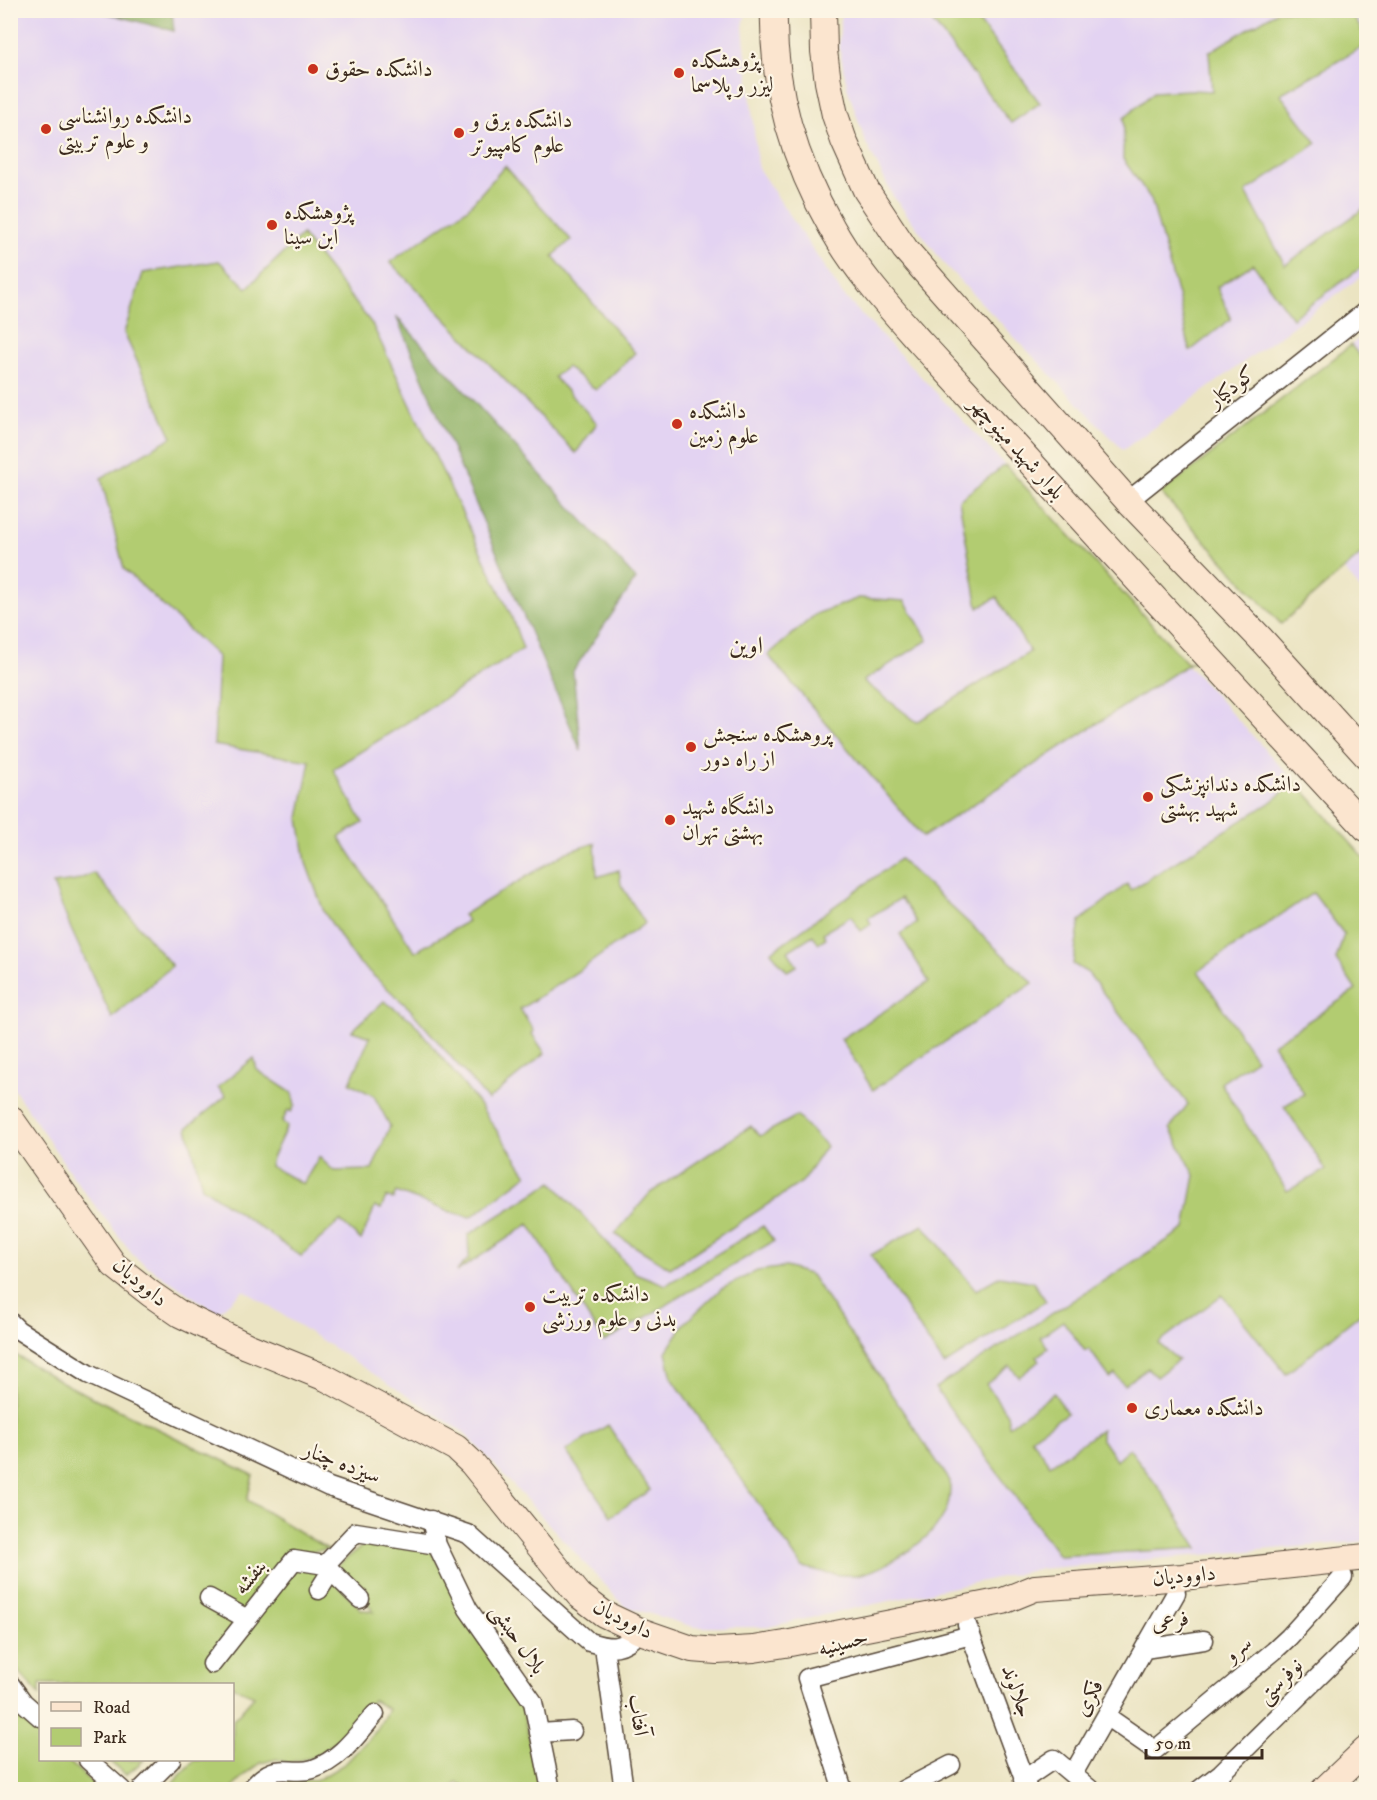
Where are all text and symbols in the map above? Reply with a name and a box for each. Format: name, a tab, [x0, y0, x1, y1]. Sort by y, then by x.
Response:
place label: پژوهشکده لیزر و پلاسما	[691, 47, 774, 101]
place label: دانشکده حقوق	[325, 56, 433, 83]
marker: دانشکده حقوق	[306, 62, 320, 76]
marker: پژوهشکده لیزر و پلاسما	[672, 66, 686, 80]
place label: دانشکده روانشناسی و علوم تربیتی	[58, 103, 192, 160]
place label: دانشکده برق و علوم کامپیوتر	[469, 107, 572, 164]
marker: دانشکده روانشناسی و علوم تربیتی	[39, 122, 53, 136]
marker: دانشکده برق و علوم کامپیوتر	[452, 126, 466, 140]
place label: پژوهشکده ابن سینا	[284, 199, 355, 251]
marker: پژوهشکده ابن سینا	[265, 218, 279, 232]
street label: کودکیار	[1201, 360, 1262, 415]
street label: بلوار شهید مینوچهر	[962, 389, 1071, 506]
place label: دانشکده علوم زمین	[689, 398, 759, 455]
marker: دانشکده علوم زمین	[670, 417, 684, 431]
district label: اوین	[729, 631, 763, 661]
place label: پروهشکده سنجش از راه دور	[701, 721, 834, 773]
marker: پروهشکده سنجش از راه دور	[684, 740, 698, 754]
place label: دانشکده دندانپزشکی شهید بهشتی	[1160, 771, 1301, 824]
marker: دانشکده دندانپزشکی شهید بهشتی	[1141, 790, 1155, 804]
place label: دانشگاه شهید بهشتی تهران	[682, 793, 774, 847]
marker: دانشگاه شهید بهشتی تهران	[663, 813, 677, 827]
street label: داوودیان	[107, 1251, 173, 1313]
place label: دانشکده تربیت بدنی و علوم ورزشی	[542, 1281, 677, 1338]
marker: دانشکده تربیت بدنی و علوم ورزشی	[523, 1300, 537, 1314]
place label: دانشکده معماری	[1144, 1395, 1264, 1422]
marker: دانشکده معماری	[1125, 1401, 1139, 1415]
street label: سیزده چنار	[298, 1435, 385, 1490]
street label: بنفشه	[228, 1554, 272, 1600]
street label: داوودیان	[1151, 1560, 1217, 1592]
street label: داوودیان	[588, 1592, 658, 1646]
street label: بلال حبشی	[483, 1598, 552, 1680]
street label: فرعی	[1149, 1605, 1191, 1637]
street label: حسینیه	[815, 1623, 871, 1663]
street label: سرو	[1217, 1629, 1258, 1670]
street label: نوفرستی	[1251, 1652, 1309, 1710]
street label: جلالوند	[995, 1661, 1039, 1721]
street label: فکری	[1068, 1675, 1110, 1721]
legend	[39, 1683, 234, 1761]
street label: آفتاب	[622, 1692, 656, 1740]
text: Road	[93, 1697, 130, 1719]
scale bar	[1146, 1722, 1262, 1760]
text: Park	[93, 1727, 127, 1749]
text: 50 m	[1155, 1733, 1191, 1755]

